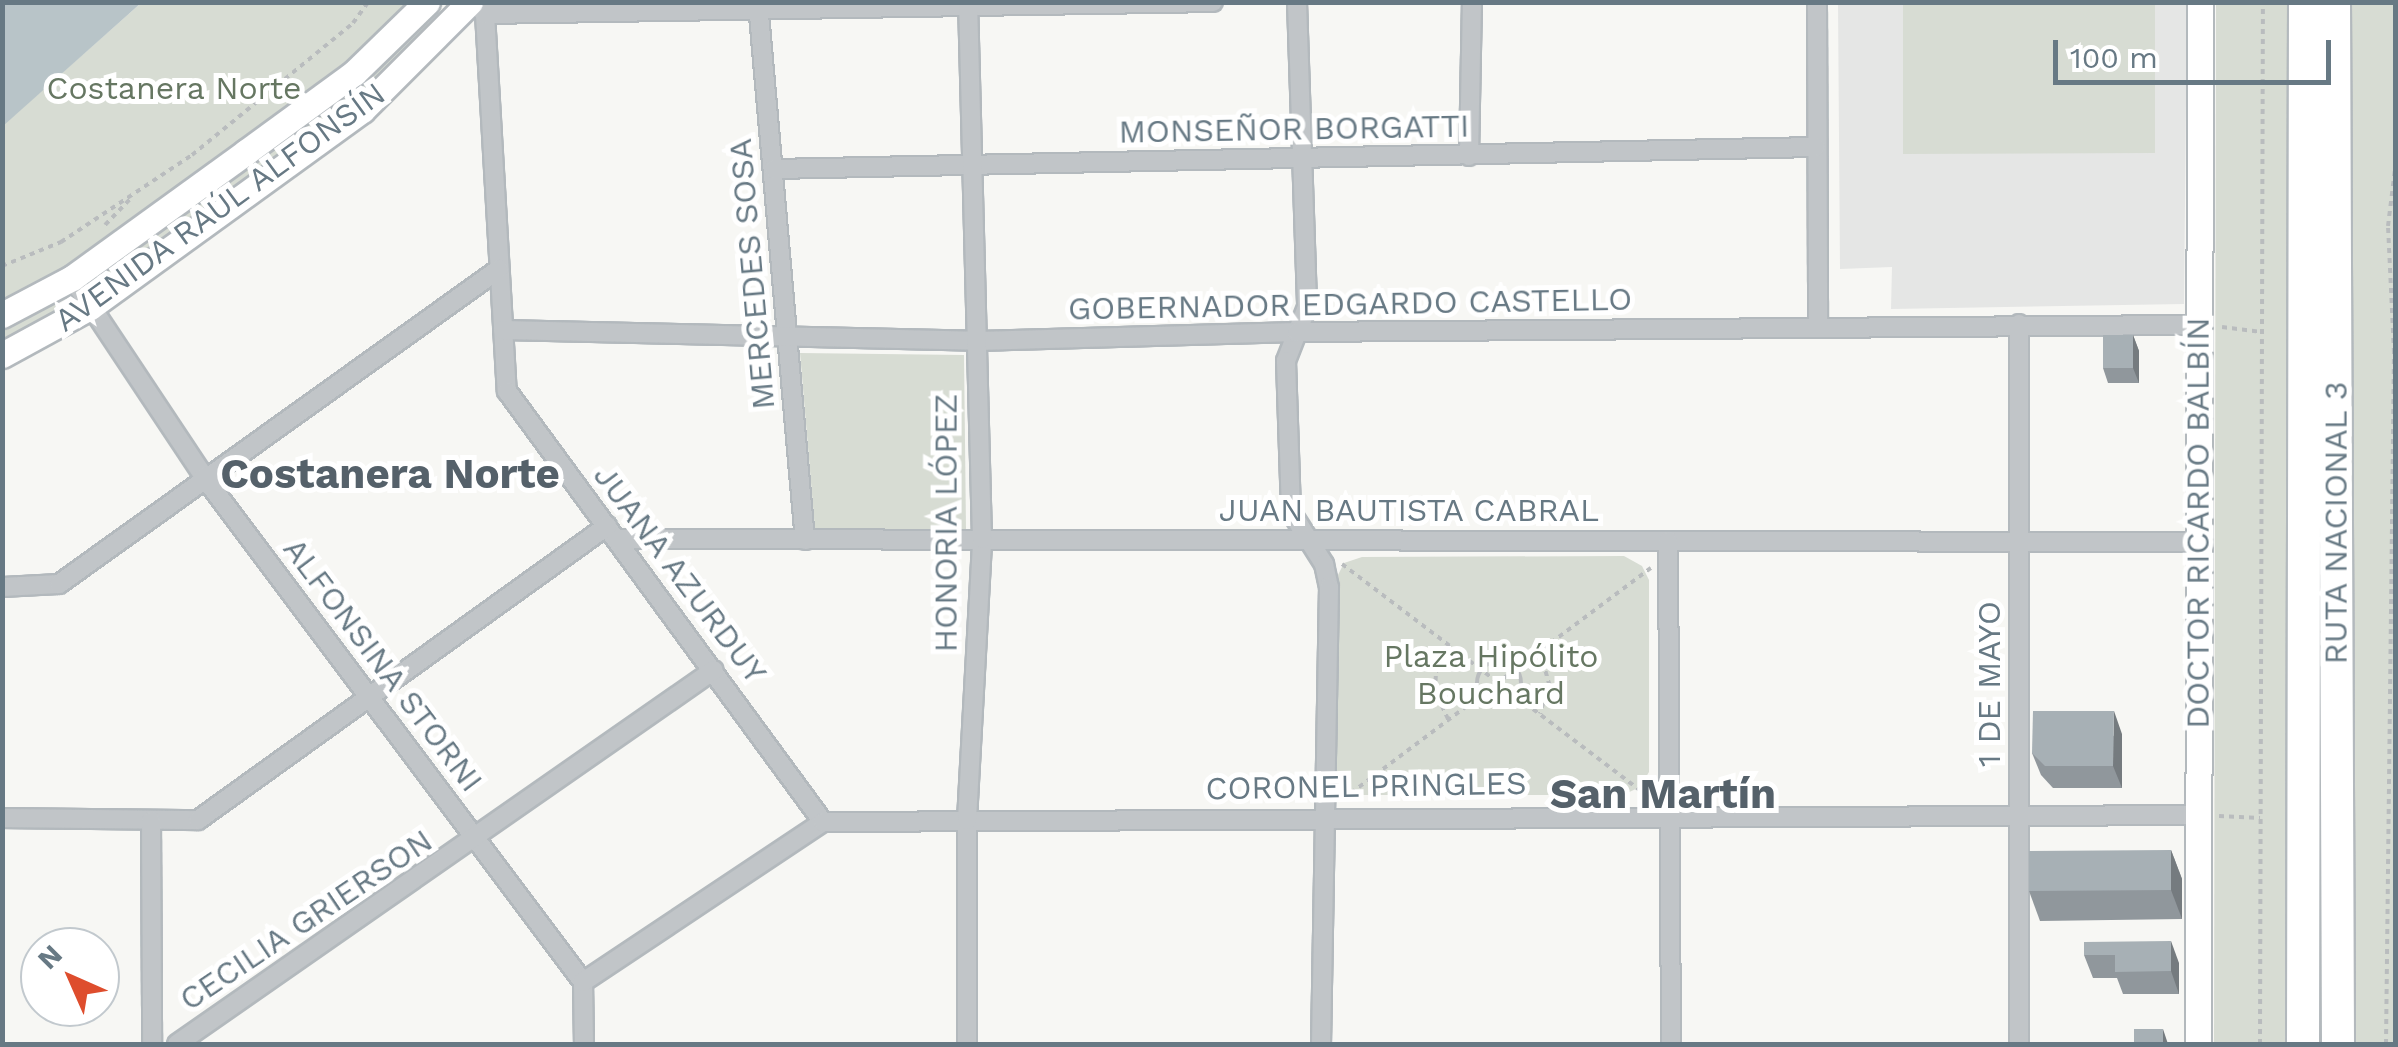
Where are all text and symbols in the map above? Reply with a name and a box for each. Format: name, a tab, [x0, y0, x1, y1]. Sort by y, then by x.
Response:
scale bar	[2058, 20, 2336, 82]
text: 100 m	[2070, 40, 2158, 75]
park label: Costanera Norte	[46, 69, 302, 107]
street label: AVENIDA RAÚL ALFONSÍN	[46, 73, 394, 341]
street label: MONSEÑOR BORGATTI	[1118, 107, 1470, 151]
street label: MERCEDES SOSA	[721, 137, 783, 411]
street label: GOBERNADOR EDGARDO CASTELLO	[1068, 280, 1632, 328]
street label: DOCTOR RICARDO BALBÍN	[2179, 317, 2217, 729]
street label: RUTA NACIONAL 3	[2317, 381, 2355, 665]
street label: HONORIA LÓPEZ	[927, 393, 965, 653]
district label: Costanera Norte	[220, 449, 560, 499]
street label: JUANA AZURDUY	[585, 456, 775, 692]
street label: JUAN BAUTISTA CABRAL	[1218, 491, 1600, 529]
street label: ALFONSINA STORNI	[275, 530, 491, 800]
street label: 1 DE MAYO	[1970, 601, 2008, 767]
park label: Plaza Hipólito Bouchard	[1383, 638, 1599, 713]
street label: CORONEL PRINGLES	[1205, 764, 1527, 808]
district label: San Martín	[1550, 769, 1776, 819]
street label: CECILIA GRIERSON	[172, 821, 440, 1019]
north arrow	[20, 927, 120, 1027]
text: N	[31, 938, 69, 976]

